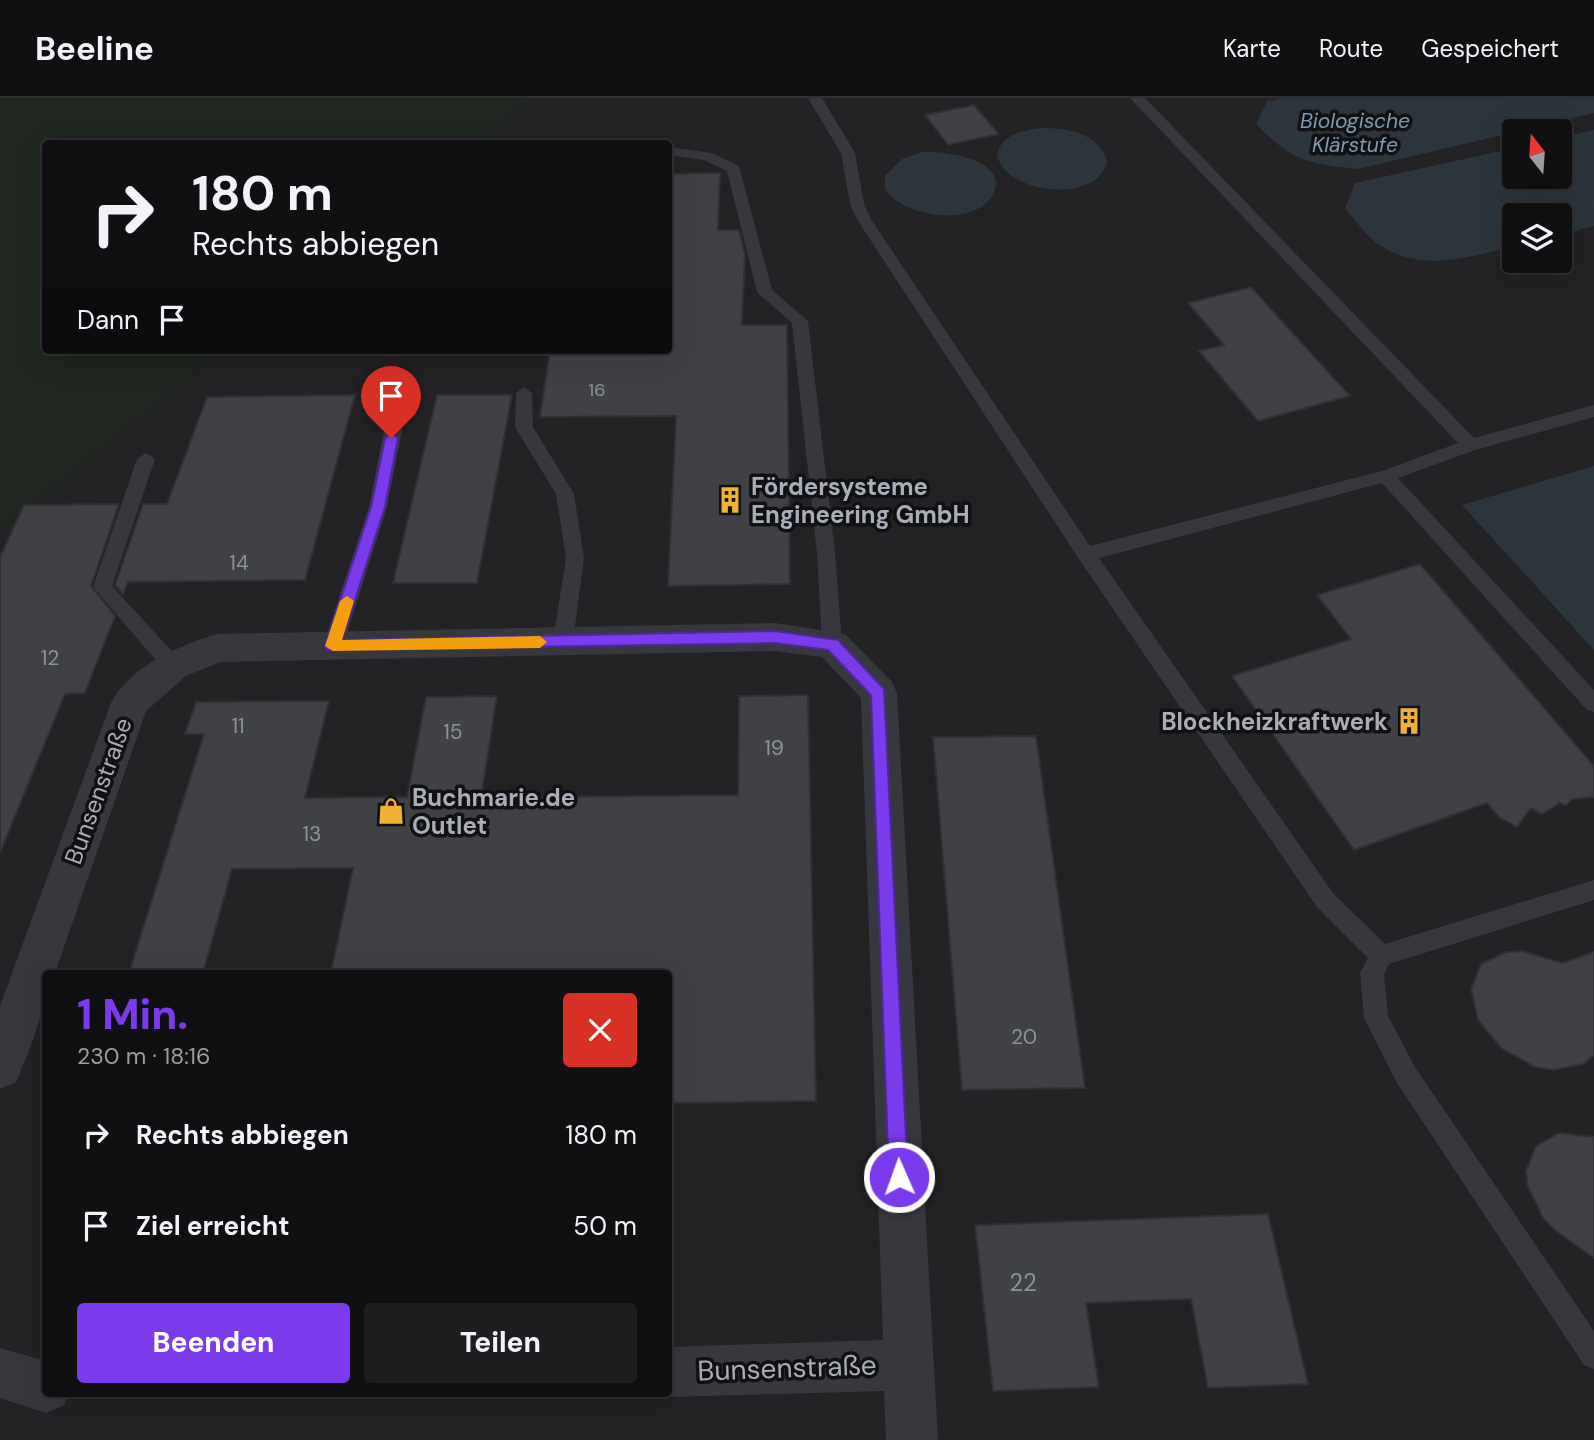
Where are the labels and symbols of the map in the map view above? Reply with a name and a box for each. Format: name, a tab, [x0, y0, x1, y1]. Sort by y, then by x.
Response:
water label: Biologische Klärstufe	[1300, 107, 1410, 159]
north arrow	[1502, 119, 1572, 189]
pin	[361, 366, 421, 438]
house number: 16	[589, 378, 605, 402]
place label: Fördersysteme Engineering GmbH	[751, 471, 970, 530]
building icon: Fördersysteme Engineering GmbH	[715, 485, 745, 515]
house number: 14	[229, 549, 249, 577]
house number: 12	[41, 644, 59, 672]
place label: Blockheizkraftwerk	[1161, 706, 1388, 737]
building icon: Blockheizkraftwerk	[1394, 706, 1424, 736]
house number: 11	[231, 712, 245, 740]
street label: Bunsenstraße	[57, 714, 139, 868]
house number: 15	[443, 718, 463, 746]
house number: 19	[764, 734, 784, 762]
place label: Buchmarie.de Outlet	[412, 782, 575, 841]
shop icon: Buchmarie.de Outlet	[376, 796, 406, 826]
house number: 13	[303, 820, 321, 848]
house number: 20	[1011, 1023, 1037, 1051]
position arrow	[862, 1140, 936, 1214]
house number: 22	[1009, 1267, 1037, 1298]
street label: Bunsenstraße	[697, 1346, 877, 1390]

